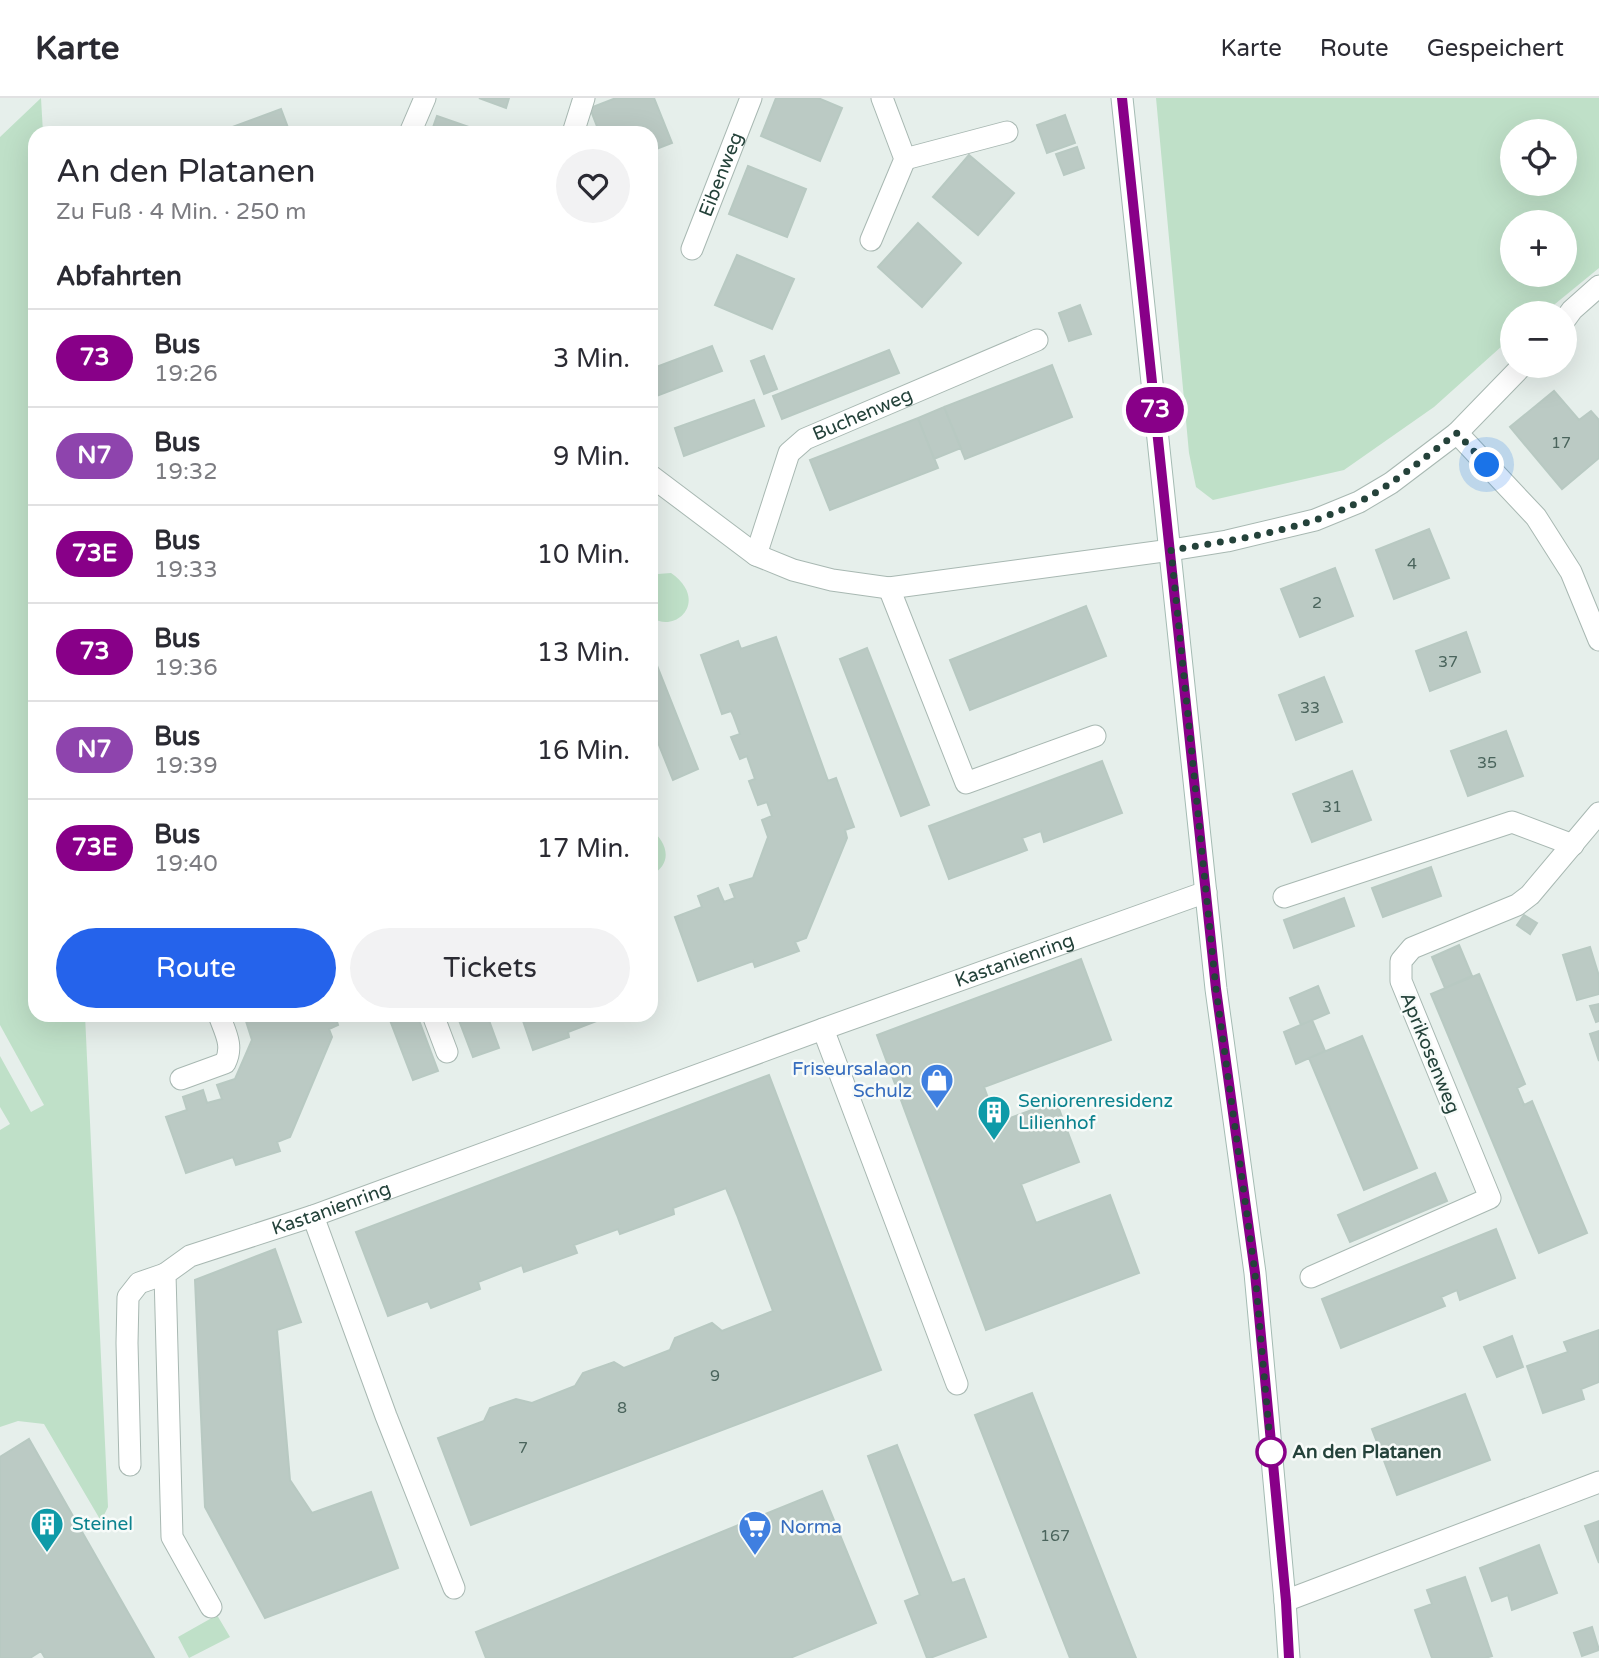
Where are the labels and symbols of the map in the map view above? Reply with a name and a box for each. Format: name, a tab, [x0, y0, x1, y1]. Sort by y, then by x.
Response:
street label: Eibenweg	[695, 129, 748, 220]
street label: Buchenweg	[809, 383, 916, 445]
line badge: 73	[1124, 387, 1186, 433]
house number: 17	[1551, 433, 1571, 453]
your location	[1469, 447, 1504, 482]
house number: 4	[1407, 554, 1417, 574]
house number: 2	[1312, 593, 1322, 613]
house number: 37	[1438, 652, 1458, 672]
house number: 33	[1300, 698, 1320, 718]
house number: 35	[1477, 753, 1497, 773]
house number: 31	[1322, 797, 1342, 817]
street label: Kastanienring	[952, 929, 1077, 992]
street label: Aprikosenweg	[1396, 989, 1464, 1117]
place label: Friseursalaon Schulz	[792, 1058, 912, 1102]
shop icon: Friseursalaon Schulz	[918, 1061, 956, 1110]
place label: Seniorenresidenz Lilienhof	[1018, 1090, 1173, 1134]
building icon: Seniorenresidenz Lilienhof	[975, 1093, 1013, 1142]
street label: Kastanienring	[269, 1177, 394, 1240]
house number: 9	[710, 1366, 720, 1386]
house number: 8	[617, 1398, 627, 1418]
marker: An den Platanen	[1256, 1437, 1286, 1467]
house number: 7	[518, 1438, 528, 1458]
place label: An den Platanen	[1292, 1441, 1442, 1463]
building icon: Steinel	[28, 1505, 66, 1554]
supermarket icon: Norma	[736, 1508, 774, 1557]
place label: Steinel	[72, 1513, 133, 1535]
place label: Norma	[780, 1516, 842, 1538]
house number: 167	[1040, 1526, 1070, 1546]

